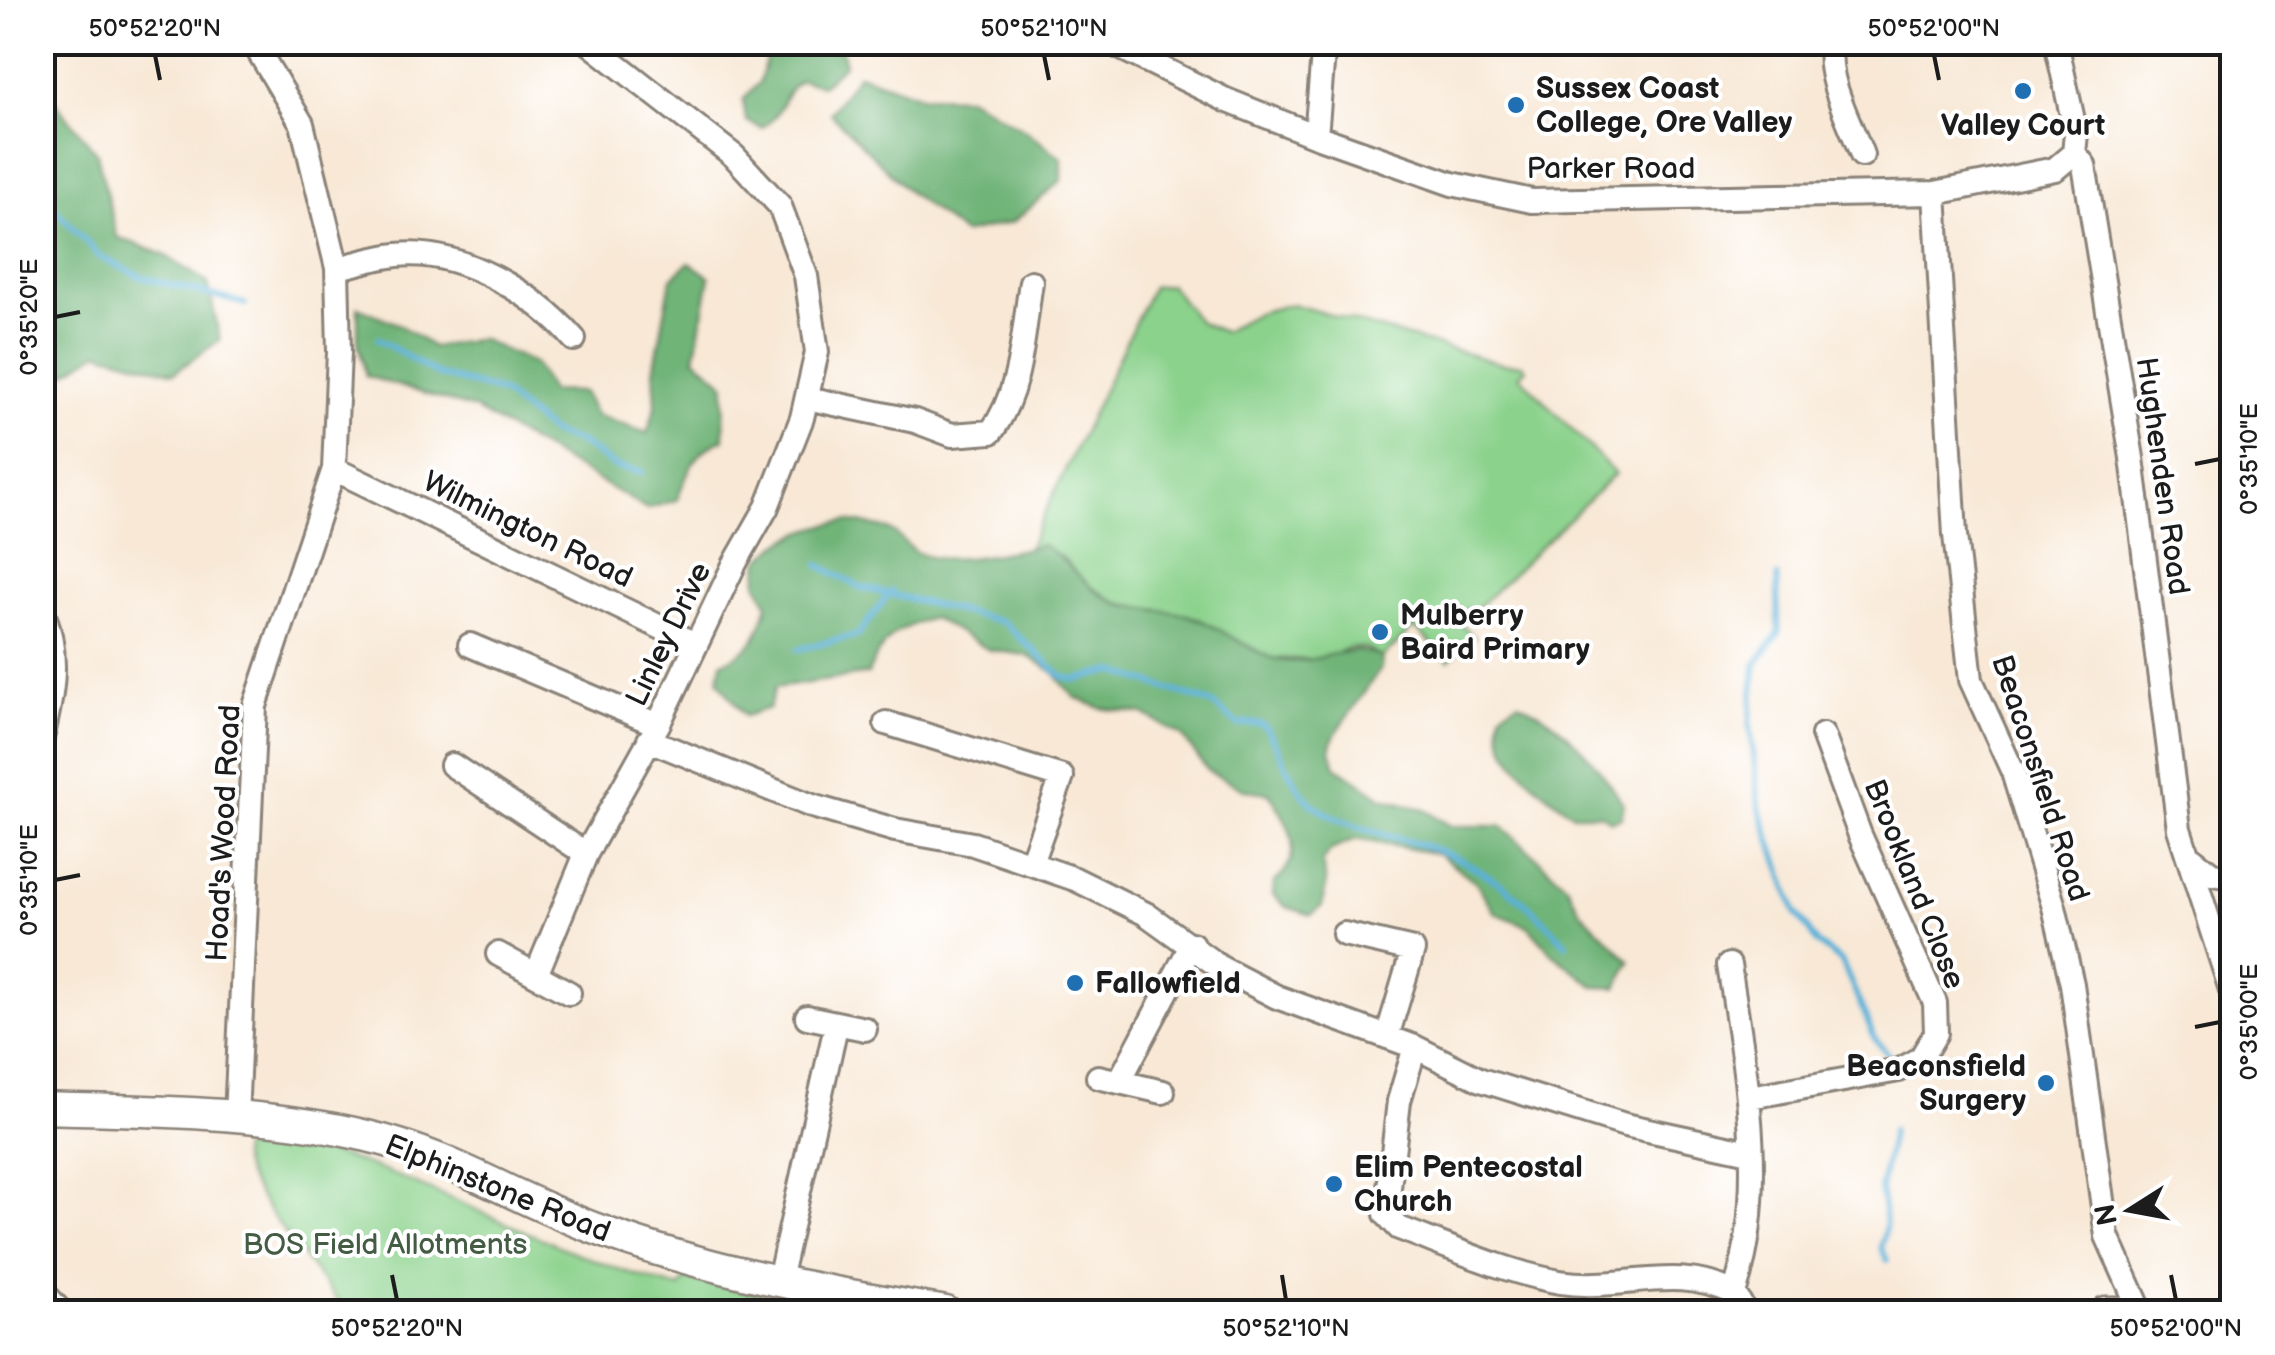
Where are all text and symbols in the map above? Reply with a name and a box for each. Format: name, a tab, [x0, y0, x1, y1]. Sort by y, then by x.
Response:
text: 50°52'20"N	[89, 13, 221, 44]
text: 50°52'10"N	[980, 13, 1108, 44]
text: 50°52'00"N	[1868, 13, 2000, 44]
place label: Sussex Coast College, Ore Valley	[1536, 71, 1792, 141]
marker: Valley Court	[2012, 80, 2034, 102]
marker: Sussex Coast College, Ore Valley	[1505, 94, 1527, 116]
place label: Valley Court	[1941, 108, 2105, 144]
street label: Parker Road	[1527, 151, 1695, 187]
text: 0°35'20"E	[14, 259, 45, 375]
street label: Hughenden Road	[2127, 355, 2197, 597]
text: 0°35'10"E	[2234, 403, 2265, 515]
street label: Wilmington Road	[417, 464, 638, 596]
street label: Linley Drive	[619, 557, 719, 712]
place label: Mulberry Baird Primary	[1400, 598, 1590, 668]
marker: Mulberry Baird Primary	[1369, 621, 1391, 643]
street label: Beaconsfield Road	[1983, 651, 2097, 906]
street label: Hoad's Wood Road	[199, 704, 249, 962]
street label: Brookland Close	[1856, 774, 1972, 994]
text: 0°35'10"E	[14, 824, 45, 936]
text: 0°35'00"E	[2234, 964, 2265, 1080]
place label: Fallowfield	[1095, 966, 1241, 1002]
marker: Fallowfield	[1064, 972, 1086, 994]
place label: Beaconsfield Surgery	[1846, 1049, 2026, 1119]
marker: Beaconsfield Surgery	[2035, 1072, 2057, 1094]
street label: Elphinstone Road	[380, 1127, 616, 1251]
place label: Elim Pentecostal Church	[1354, 1150, 1583, 1220]
north arrow	[2080, 1160, 2180, 1260]
marker: Elim Pentecostal Church	[1323, 1173, 1345, 1195]
text: N	[2089, 1201, 2125, 1228]
park label: BOS Field Allotments	[243, 1227, 527, 1263]
text: 50°52'20"N	[331, 1313, 463, 1344]
text: 50°52'10"N	[1222, 1313, 1350, 1344]
text: 50°52'00"N	[2110, 1313, 2242, 1344]

